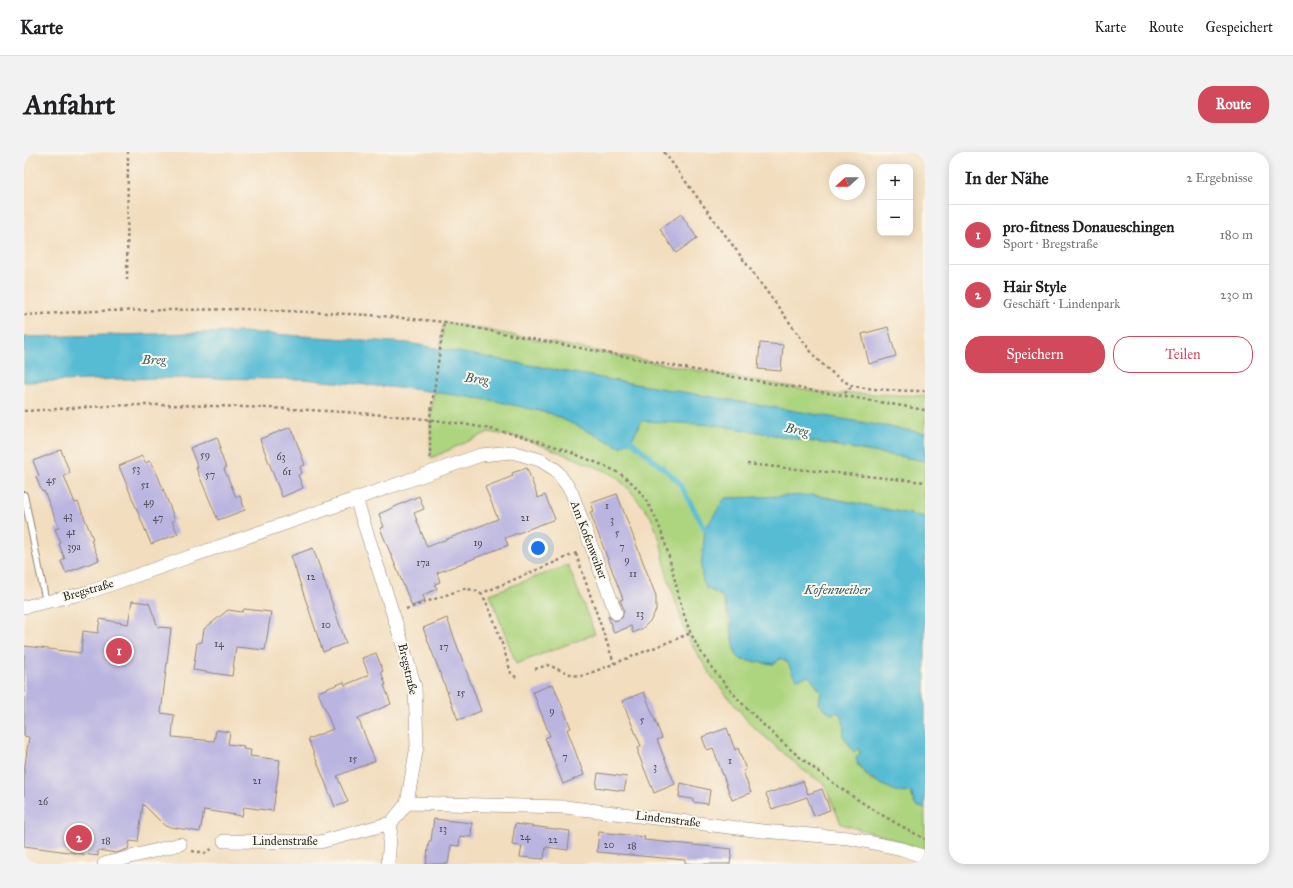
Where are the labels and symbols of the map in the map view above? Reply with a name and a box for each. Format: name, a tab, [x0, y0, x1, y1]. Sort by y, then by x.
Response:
north arrow	[829, 164, 865, 200]
water label: Breg	[141, 352, 167, 368]
water label: Breg	[463, 369, 491, 389]
water label: Breg	[783, 420, 811, 440]
house number: 59	[200, 449, 210, 461]
house number: 63	[276, 451, 286, 463]
house number: 53	[132, 463, 140, 475]
house number: 61	[282, 466, 292, 478]
house number: 57	[205, 469, 215, 481]
house number: 45	[46, 474, 56, 486]
house number: 51	[141, 479, 149, 491]
house number: 49	[144, 496, 154, 508]
street label: Am Kofenweiher	[567, 498, 611, 582]
house number: 1	[605, 500, 609, 512]
house number: 43	[63, 510, 73, 522]
house number: 47	[153, 512, 163, 524]
house number: 21	[521, 512, 529, 524]
house number: 3	[610, 514, 614, 526]
house number: 41	[66, 526, 76, 538]
house number: 5	[615, 527, 620, 539]
house number: 19	[473, 537, 483, 549]
your location	[528, 538, 548, 558]
house number: 39a	[67, 541, 82, 553]
house number: 7	[619, 541, 625, 553]
house number: 9	[624, 554, 630, 566]
house number: 17a	[416, 557, 431, 569]
house number: 11	[629, 568, 637, 580]
house number: 12	[307, 571, 316, 583]
street label: Bregstraße	[61, 576, 115, 605]
water label: Kofenweiher	[803, 582, 870, 598]
house number: 13	[636, 608, 644, 620]
house number: 10	[321, 619, 331, 631]
pin: 1	[106, 636, 132, 666]
house number: 14	[214, 638, 224, 650]
house number: 17	[439, 641, 449, 653]
street label: Bregstraße	[394, 642, 421, 696]
house number: 15	[457, 687, 466, 699]
house number: 9	[549, 705, 555, 717]
house number: 5	[640, 714, 645, 726]
house number: 7	[562, 751, 568, 763]
house number: 15	[349, 753, 358, 765]
house number: 1	[728, 755, 732, 767]
house number: 3	[653, 761, 657, 773]
house number: 21	[253, 775, 261, 787]
house number: 26	[38, 796, 49, 808]
street label: Lindenstraße	[635, 808, 701, 830]
pin: 2	[66, 823, 92, 853]
house number: 13	[439, 823, 447, 835]
house number: 24	[520, 831, 531, 843]
street label: Lindenstraße	[252, 834, 318, 848]
house number: 22	[548, 834, 558, 846]
house number: 18	[101, 835, 111, 847]
house number: 20	[604, 839, 615, 851]
house number: 18	[627, 840, 637, 852]

